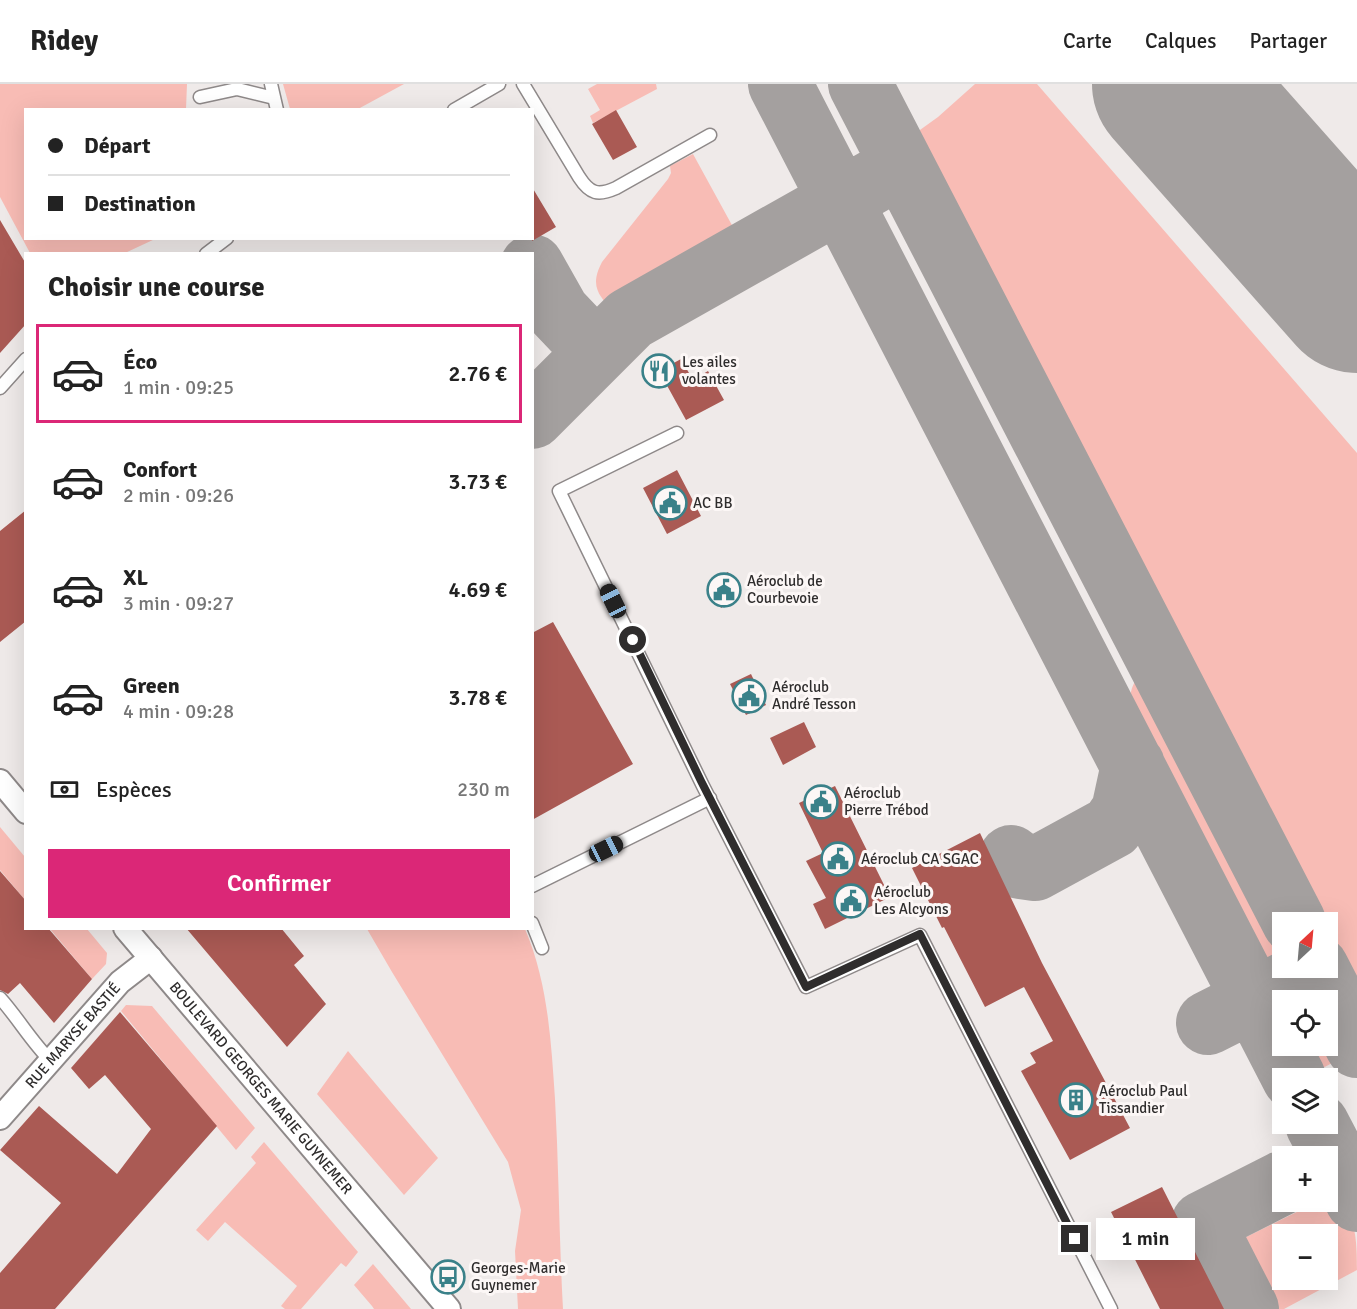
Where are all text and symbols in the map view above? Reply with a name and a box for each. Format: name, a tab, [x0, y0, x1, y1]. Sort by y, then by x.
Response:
text: Ridey	[30, 24, 98, 58]
text: Carte	[1063, 28, 1112, 54]
text: Calques	[1145, 28, 1216, 54]
text: Partager	[1249, 28, 1327, 54]
text: Départ	[84, 132, 151, 159]
text: Destination	[84, 190, 196, 217]
text: Choisir une course	[48, 271, 265, 304]
icon: car	[51, 347, 105, 401]
text: Éco	[123, 348, 157, 375]
restaurant icon: Les ailes volantes	[641, 353, 677, 389]
place label: Les ailes volantes	[682, 353, 737, 388]
text: 2.76 €	[449, 360, 507, 387]
text: 1 min · 09:25	[123, 375, 234, 400]
icon: car	[51, 455, 105, 509]
text: Confort	[123, 456, 197, 483]
text: 3.73 €	[449, 468, 507, 495]
text: 2 min · 09:26	[123, 483, 234, 508]
public building icon: AC BB	[652, 485, 688, 521]
place label: AC BB	[693, 494, 732, 512]
icon: car	[51, 563, 105, 617]
text: XL	[123, 564, 148, 591]
public building icon: Aéroclub de Courbevoie	[706, 572, 742, 608]
place label: Aéroclub de Courbevoie	[747, 572, 823, 607]
text: 4.69 €	[449, 576, 507, 603]
car	[597, 581, 629, 621]
text: 3 min · 09:27	[123, 591, 234, 616]
route start	[619, 626, 646, 653]
icon: car	[51, 671, 105, 725]
text: Green	[123, 672, 180, 699]
public building icon: Aéroclub André Tesson	[731, 678, 767, 714]
place label: Aéroclub André Tesson	[772, 678, 856, 713]
text: 3.78 €	[449, 684, 507, 711]
text: 4 min · 09:28	[123, 699, 234, 724]
icon: cash	[48, 773, 81, 806]
text: Espèces	[96, 776, 172, 803]
text: 230 m	[457, 777, 510, 802]
public building icon: Aéroclub Pierre Trébod	[803, 784, 839, 820]
place label: Aéroclub Pierre Trébod	[844, 784, 929, 819]
car	[586, 833, 626, 865]
public building icon: Aéroclub CA SGAC	[820, 841, 856, 877]
button: Confirmer	[48, 849, 510, 918]
place label: Aéroclub CA SGAC	[861, 850, 979, 868]
public building icon: Aéroclub Les Alcyons	[833, 883, 869, 919]
place label: Aéroclub Les Alcyons	[874, 883, 949, 918]
north arrow	[1272, 912, 1338, 978]
map controls	[1272, 912, 1338, 1290]
street label: RUE MARYSE BASTIÉ	[22, 978, 124, 1092]
street label: BOULEVARD GEORGES MARIE GUYNEMER	[166, 978, 356, 1198]
button: locate	[1272, 990, 1338, 1056]
button: layers	[1272, 1068, 1338, 1134]
building icon: Aéroclub Paul Tissandier	[1058, 1082, 1094, 1118]
place label: Aéroclub Paul Tissandier	[1099, 1082, 1188, 1117]
button: +	[1272, 1146, 1338, 1212]
callout: 1 min	[1096, 1218, 1195, 1260]
button: −	[1272, 1224, 1338, 1290]
route end	[1061, 1225, 1088, 1252]
text: 1 min	[1122, 1226, 1169, 1251]
bus stop icon: Georges-Marie Guynemer	[430, 1259, 466, 1295]
place label: Georges-Marie Guynemer	[471, 1259, 566, 1294]

